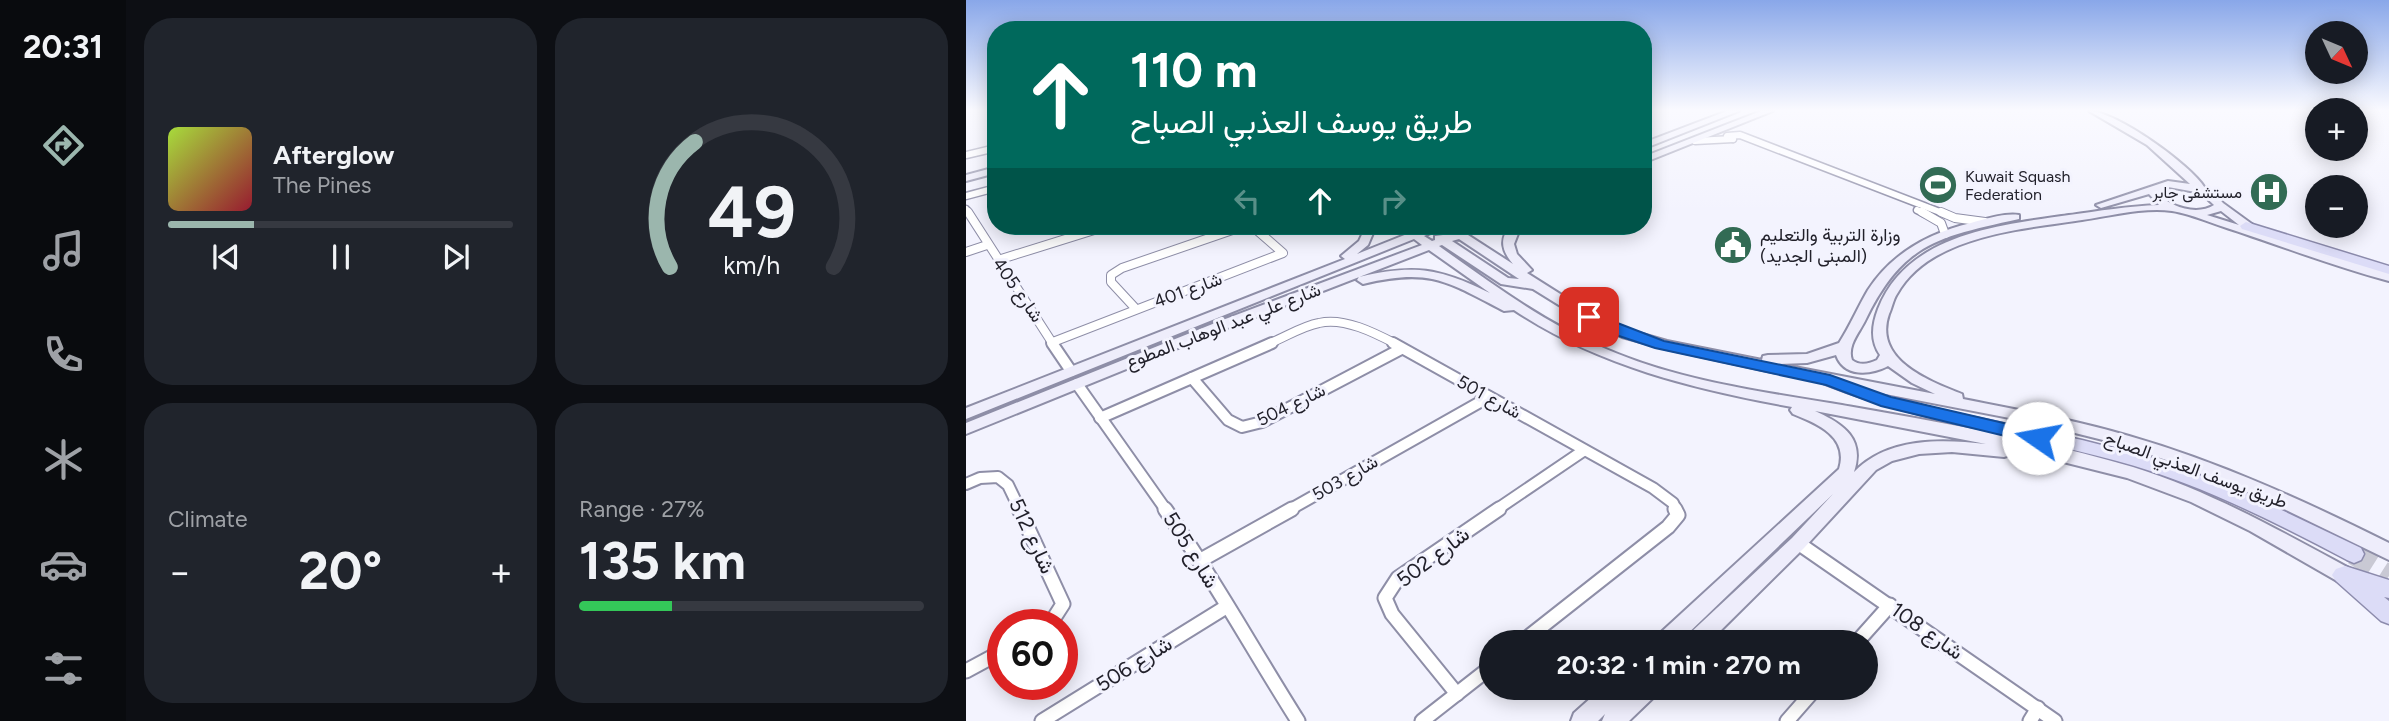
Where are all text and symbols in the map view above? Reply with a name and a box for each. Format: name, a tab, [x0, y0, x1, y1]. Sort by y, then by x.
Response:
north arrow	[2305, 21, 2368, 84]
map controls	[2305, 21, 2368, 238]
text: 20:31	[23, 28, 103, 66]
text: 110 m	[1130, 40, 1258, 99]
icon: ahead	[1015, 49, 1106, 140]
button: +	[2305, 98, 2368, 161]
text: طريق يوسف العذبي الصباح	[1130, 103, 1473, 141]
icon: directions	[39, 121, 88, 170]
text: Afterglow	[273, 139, 395, 171]
sports icon: Kuwait Squash Federation	[1917, 164, 1959, 206]
place label: Kuwait Squash Federation	[1965, 167, 2071, 204]
text: 49	[707, 169, 796, 256]
text: The Pines	[273, 171, 372, 199]
hospital icon: مستشفى جابر	[2248, 171, 2290, 213]
button: −	[2305, 175, 2368, 238]
icon: left	[1228, 182, 1266, 220]
icon: ahead	[1301, 182, 1339, 220]
icon: right	[1374, 182, 1412, 220]
place label: مستشفى جابر	[2152, 183, 2242, 203]
public building icon: وزارة التربية والتعليم (المبنى الجديد)	[1712, 224, 1754, 266]
place label: وزارة التربية والتعليم (المبنى الجديد)	[1760, 224, 1900, 267]
icon: music	[39, 226, 88, 275]
icon: previous	[207, 238, 245, 276]
icon: pause	[322, 238, 360, 276]
icon: next	[437, 238, 475, 276]
text: km/h	[723, 250, 780, 280]
street label: شارع 405	[987, 253, 1048, 327]
street label: شارع 401	[1151, 268, 1225, 313]
street label: شارع علي عبد الوهاب المطوع	[1122, 279, 1325, 377]
pin	[1559, 287, 1619, 347]
icon: arrive	[1570, 298, 1608, 336]
icon: phone	[39, 330, 88, 379]
street label: شارع 501	[1453, 370, 1525, 424]
street label: شارع 504	[1253, 379, 1329, 432]
position arrow	[2001, 401, 2075, 475]
street label: طريق يوسف العذبي الصباح	[2100, 427, 2290, 517]
icon: climate	[39, 435, 88, 484]
street label: شارع 503	[1308, 450, 1382, 506]
street label: شارع 512	[1002, 494, 1061, 578]
text: Range · 27%	[579, 495, 705, 523]
text: Climate	[168, 505, 247, 533]
street label: شارع 505	[1157, 507, 1225, 593]
street label: شارع 502	[1391, 521, 1475, 594]
text: 135 km	[579, 530, 746, 592]
icon: car	[39, 540, 88, 589]
text: 20°	[299, 540, 382, 602]
text: −	[168, 549, 192, 595]
text: +	[489, 549, 513, 595]
street label: شارع 108	[1885, 597, 1968, 666]
speed limit sign: 60	[987, 609, 1078, 700]
street label: شارع 506	[1091, 630, 1177, 698]
icon: filters	[39, 644, 88, 693]
text: 20:32 · 1 min · 270 m	[1556, 649, 1801, 681]

